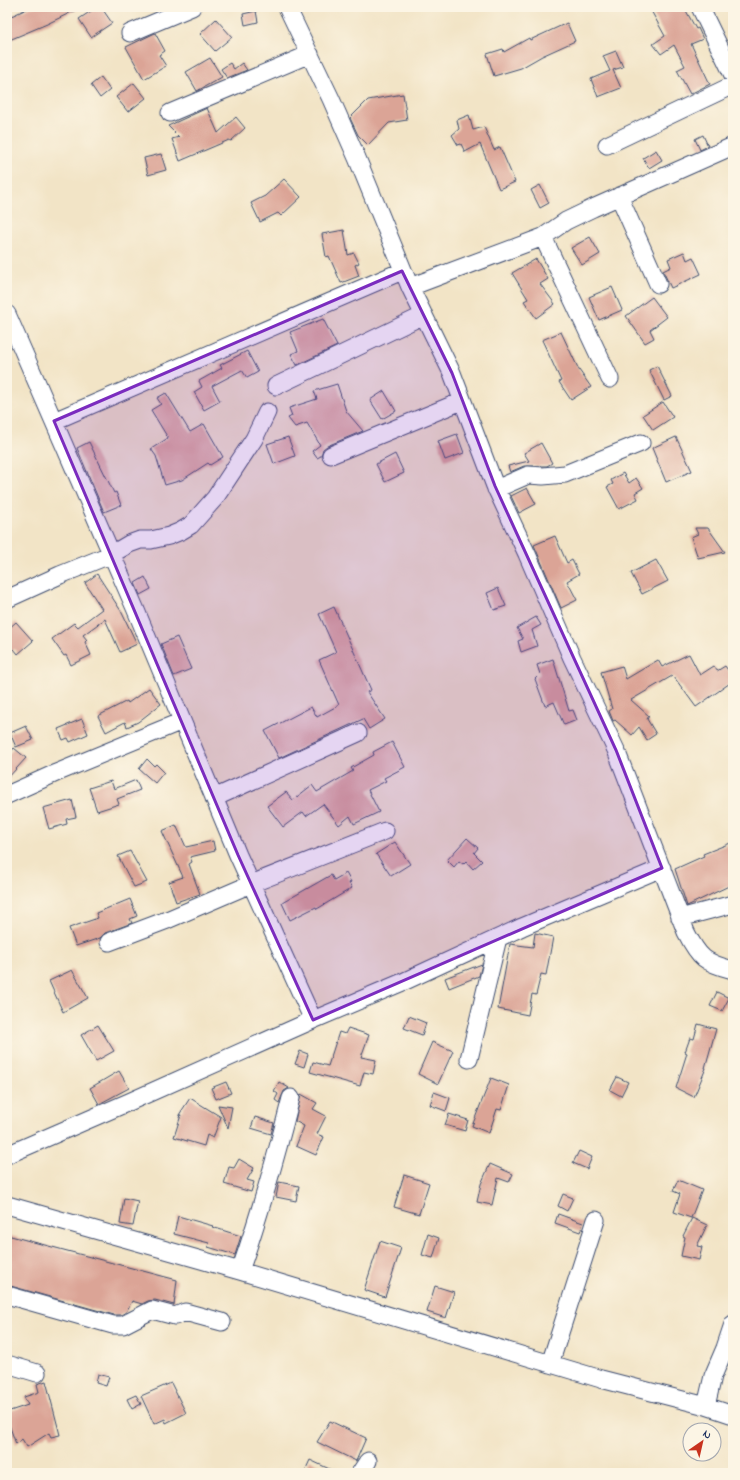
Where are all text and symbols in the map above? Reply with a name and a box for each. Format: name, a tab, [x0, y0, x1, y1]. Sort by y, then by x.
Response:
north arrow	[682, 1422, 722, 1462]
text: N	[699, 1426, 715, 1443]

